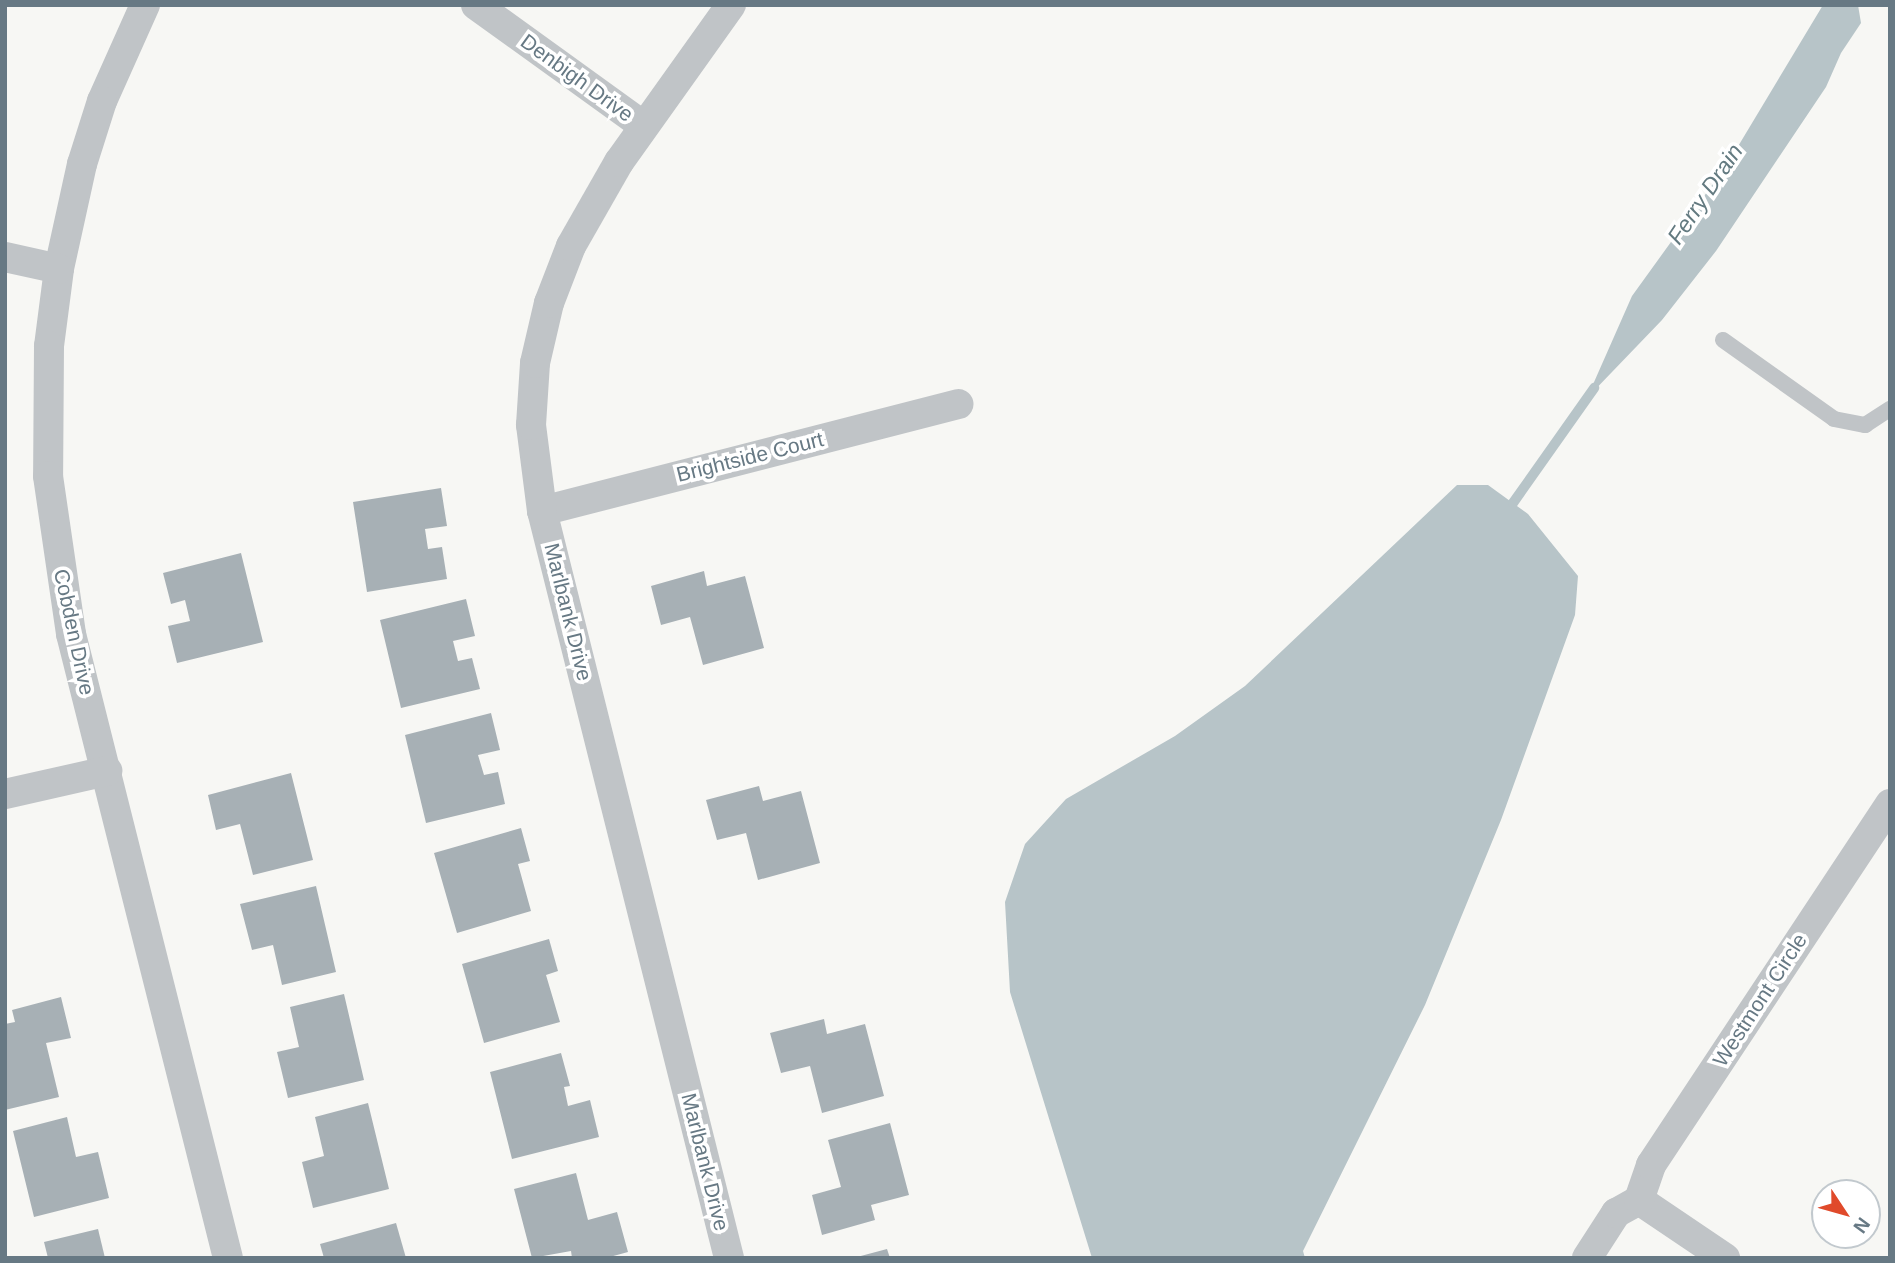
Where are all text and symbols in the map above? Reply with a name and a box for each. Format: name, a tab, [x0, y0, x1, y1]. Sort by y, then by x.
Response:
street label: Denbigh Drive	[516, 29, 638, 127]
water label: Ferry Drain	[1661, 139, 1749, 249]
street label: Brightside Court	[674, 427, 826, 487]
street label: Marlbank Drive	[539, 540, 597, 684]
street label: Cobden Drive	[48, 567, 100, 697]
street label: Westmont Circle	[1708, 929, 1812, 1071]
street label: Marlbank Drive	[676, 1090, 734, 1234]
north arrow	[1811, 1179, 1881, 1249]
text: N	[1849, 1214, 1874, 1237]

